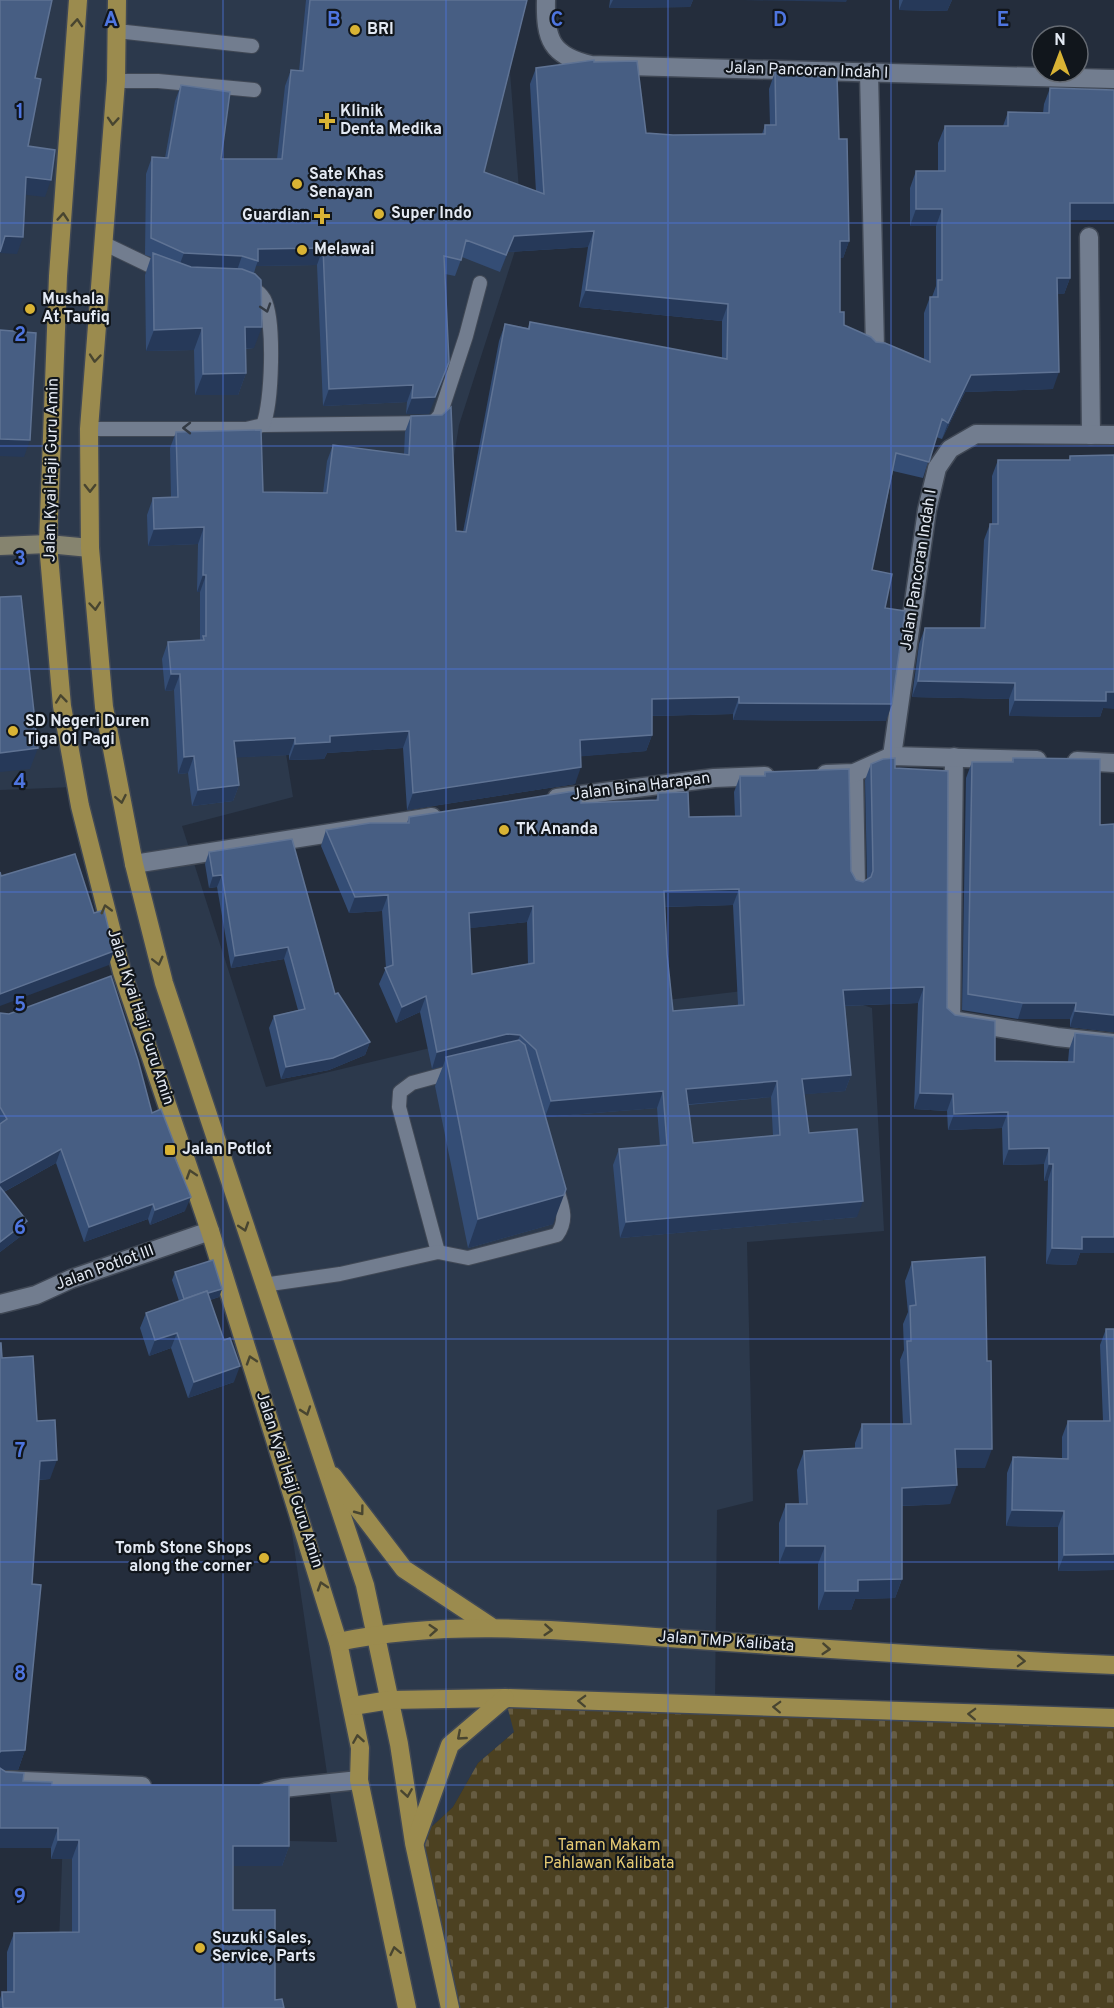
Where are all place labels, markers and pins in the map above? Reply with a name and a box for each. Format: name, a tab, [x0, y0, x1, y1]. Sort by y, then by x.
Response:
place label: BRI	[367, 20, 394, 40]
marker: BRI	[348, 23, 362, 37]
place label: Klinik Denta Medika	[340, 102, 442, 140]
marker: Klinik Denta Medika	[318, 112, 336, 130]
place label: Sate Khas Senayan	[309, 165, 384, 203]
marker: Sate Khas Senayan	[290, 177, 304, 191]
place label: Super Indo	[391, 204, 472, 224]
place label: Guardian	[242, 206, 310, 226]
marker: Super Indo	[372, 207, 386, 221]
marker: Guardian	[315, 209, 329, 223]
place label: Melawai	[314, 240, 375, 260]
marker: Melawai	[295, 243, 309, 257]
place label: Mushala At Taufiq	[42, 290, 110, 328]
marker: Mushala At Taufiq	[23, 302, 37, 316]
place label: SD Negeri Duren Tiga 01 Pagi	[25, 712, 150, 750]
marker: SD Negeri Duren Tiga 01 Pagi	[6, 724, 20, 738]
place label: TK Ananda	[516, 820, 598, 840]
marker: TK Ananda	[497, 823, 511, 837]
place label: Jalan Potlot	[182, 1140, 272, 1160]
marker: Jalan Potlot	[163, 1143, 177, 1157]
place label: Tomb Stone Shops along the corner	[115, 1539, 252, 1577]
marker: Tomb Stone Shops along the corner	[257, 1551, 271, 1565]
place label: Suzuki Sales, Service, Parts	[212, 1929, 316, 1967]
marker: Suzuki Sales, Service, Parts	[193, 1941, 207, 1955]

